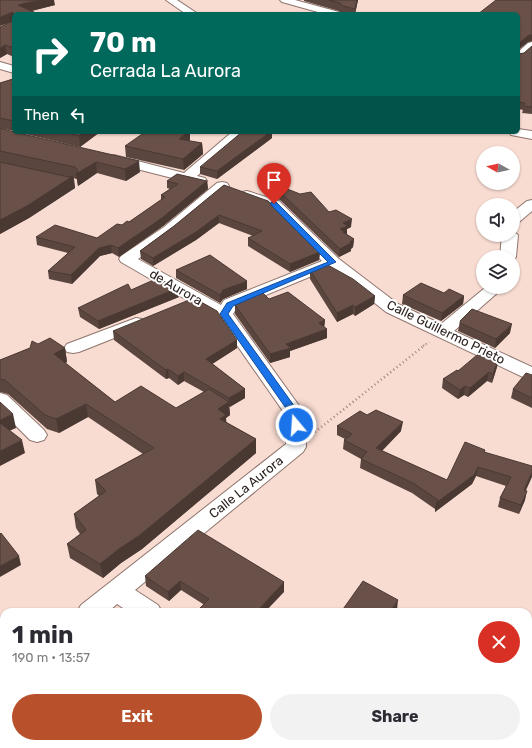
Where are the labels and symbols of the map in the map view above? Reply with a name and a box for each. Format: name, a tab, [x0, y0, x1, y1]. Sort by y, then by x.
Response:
north arrow	[476, 146, 520, 190]
pin	[257, 163, 291, 204]
street label: de Aurora	[147, 266, 205, 308]
street label: Calle Guillermo Prieto	[385, 297, 507, 367]
position arrow	[275, 404, 317, 446]
street label: Calle La Aurora	[206, 453, 286, 521]

